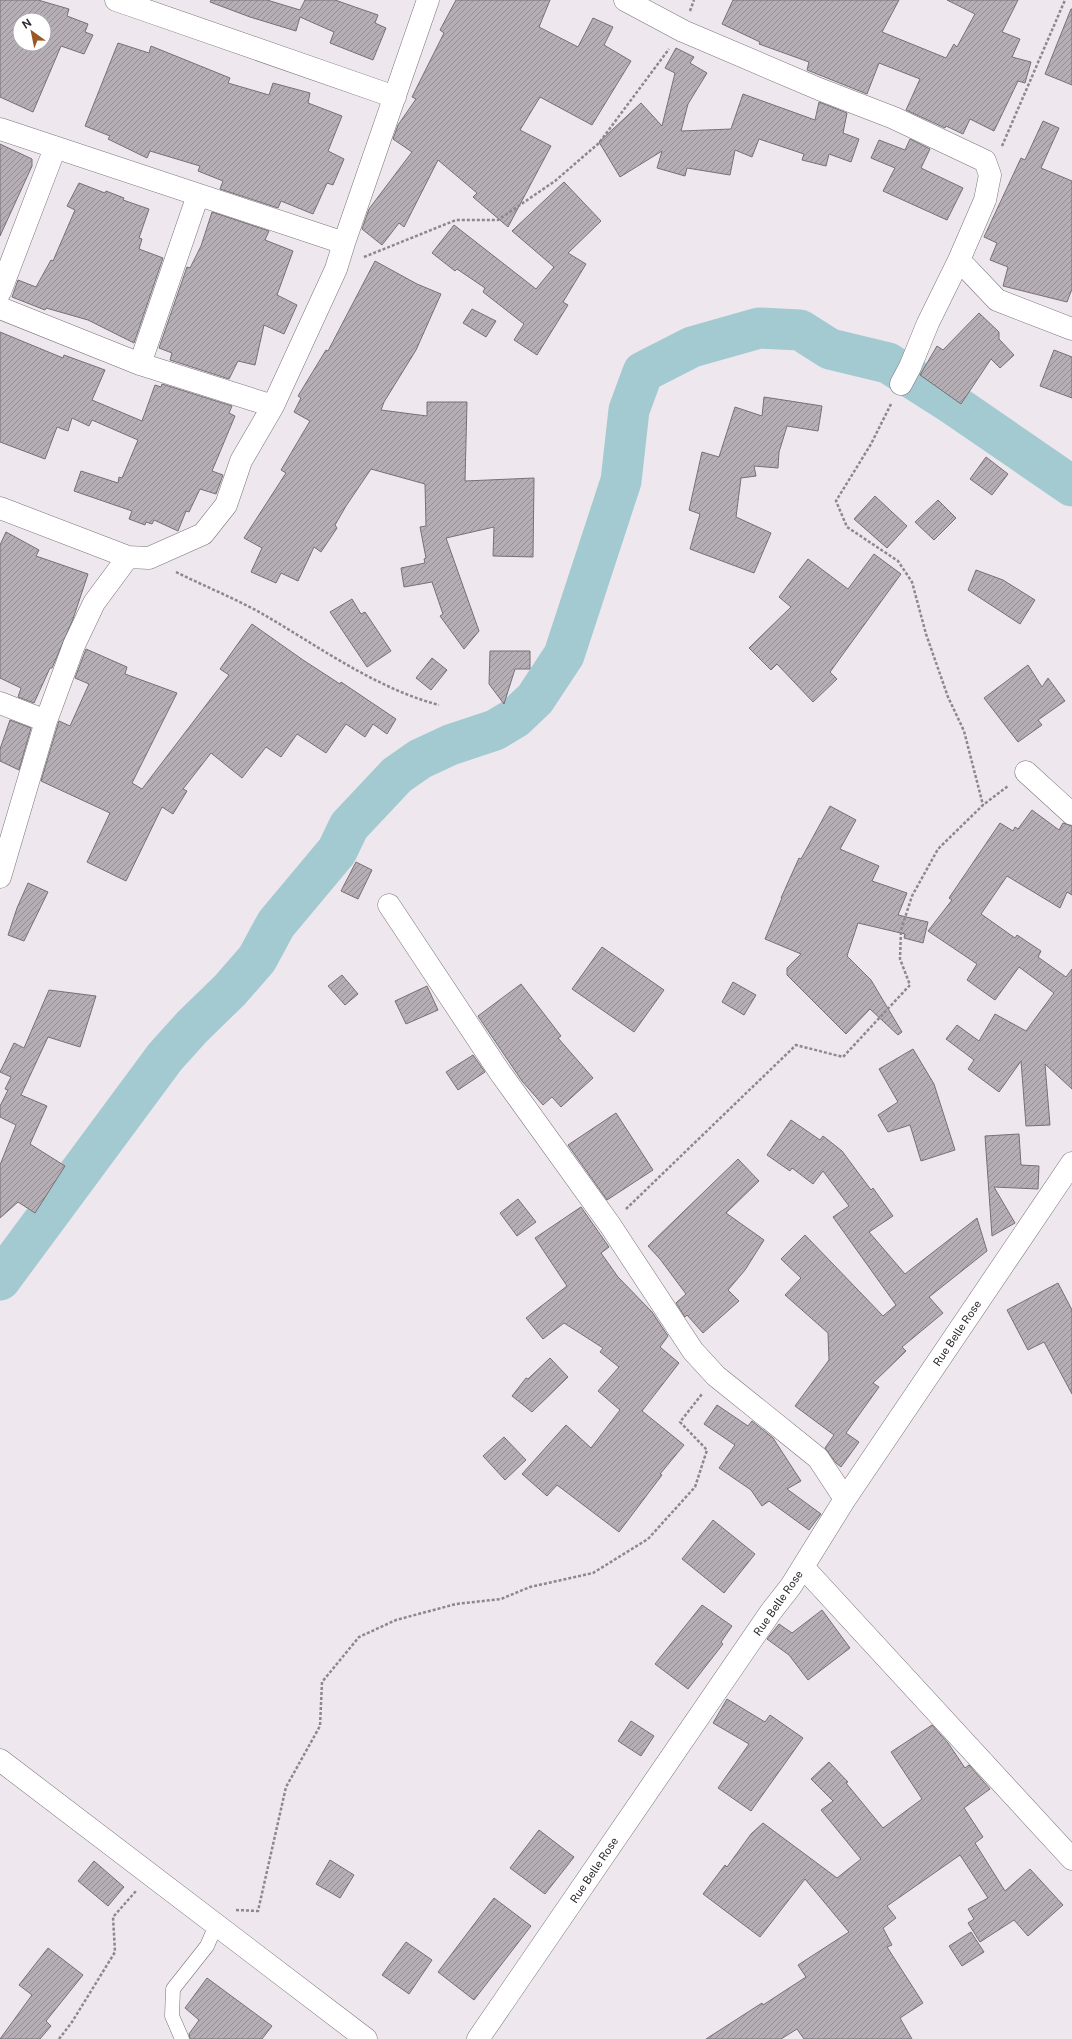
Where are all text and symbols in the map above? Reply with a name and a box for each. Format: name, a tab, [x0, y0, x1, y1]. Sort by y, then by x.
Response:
north arrow	[12, 12, 52, 52]
text: N	[20, 16, 33, 31]
street label: Rue Belle Rose	[931, 1298, 983, 1368]
street label: Rue Belle Rose	[751, 1568, 805, 1638]
street label: Rue Belle Rose	[568, 1835, 620, 1905]

